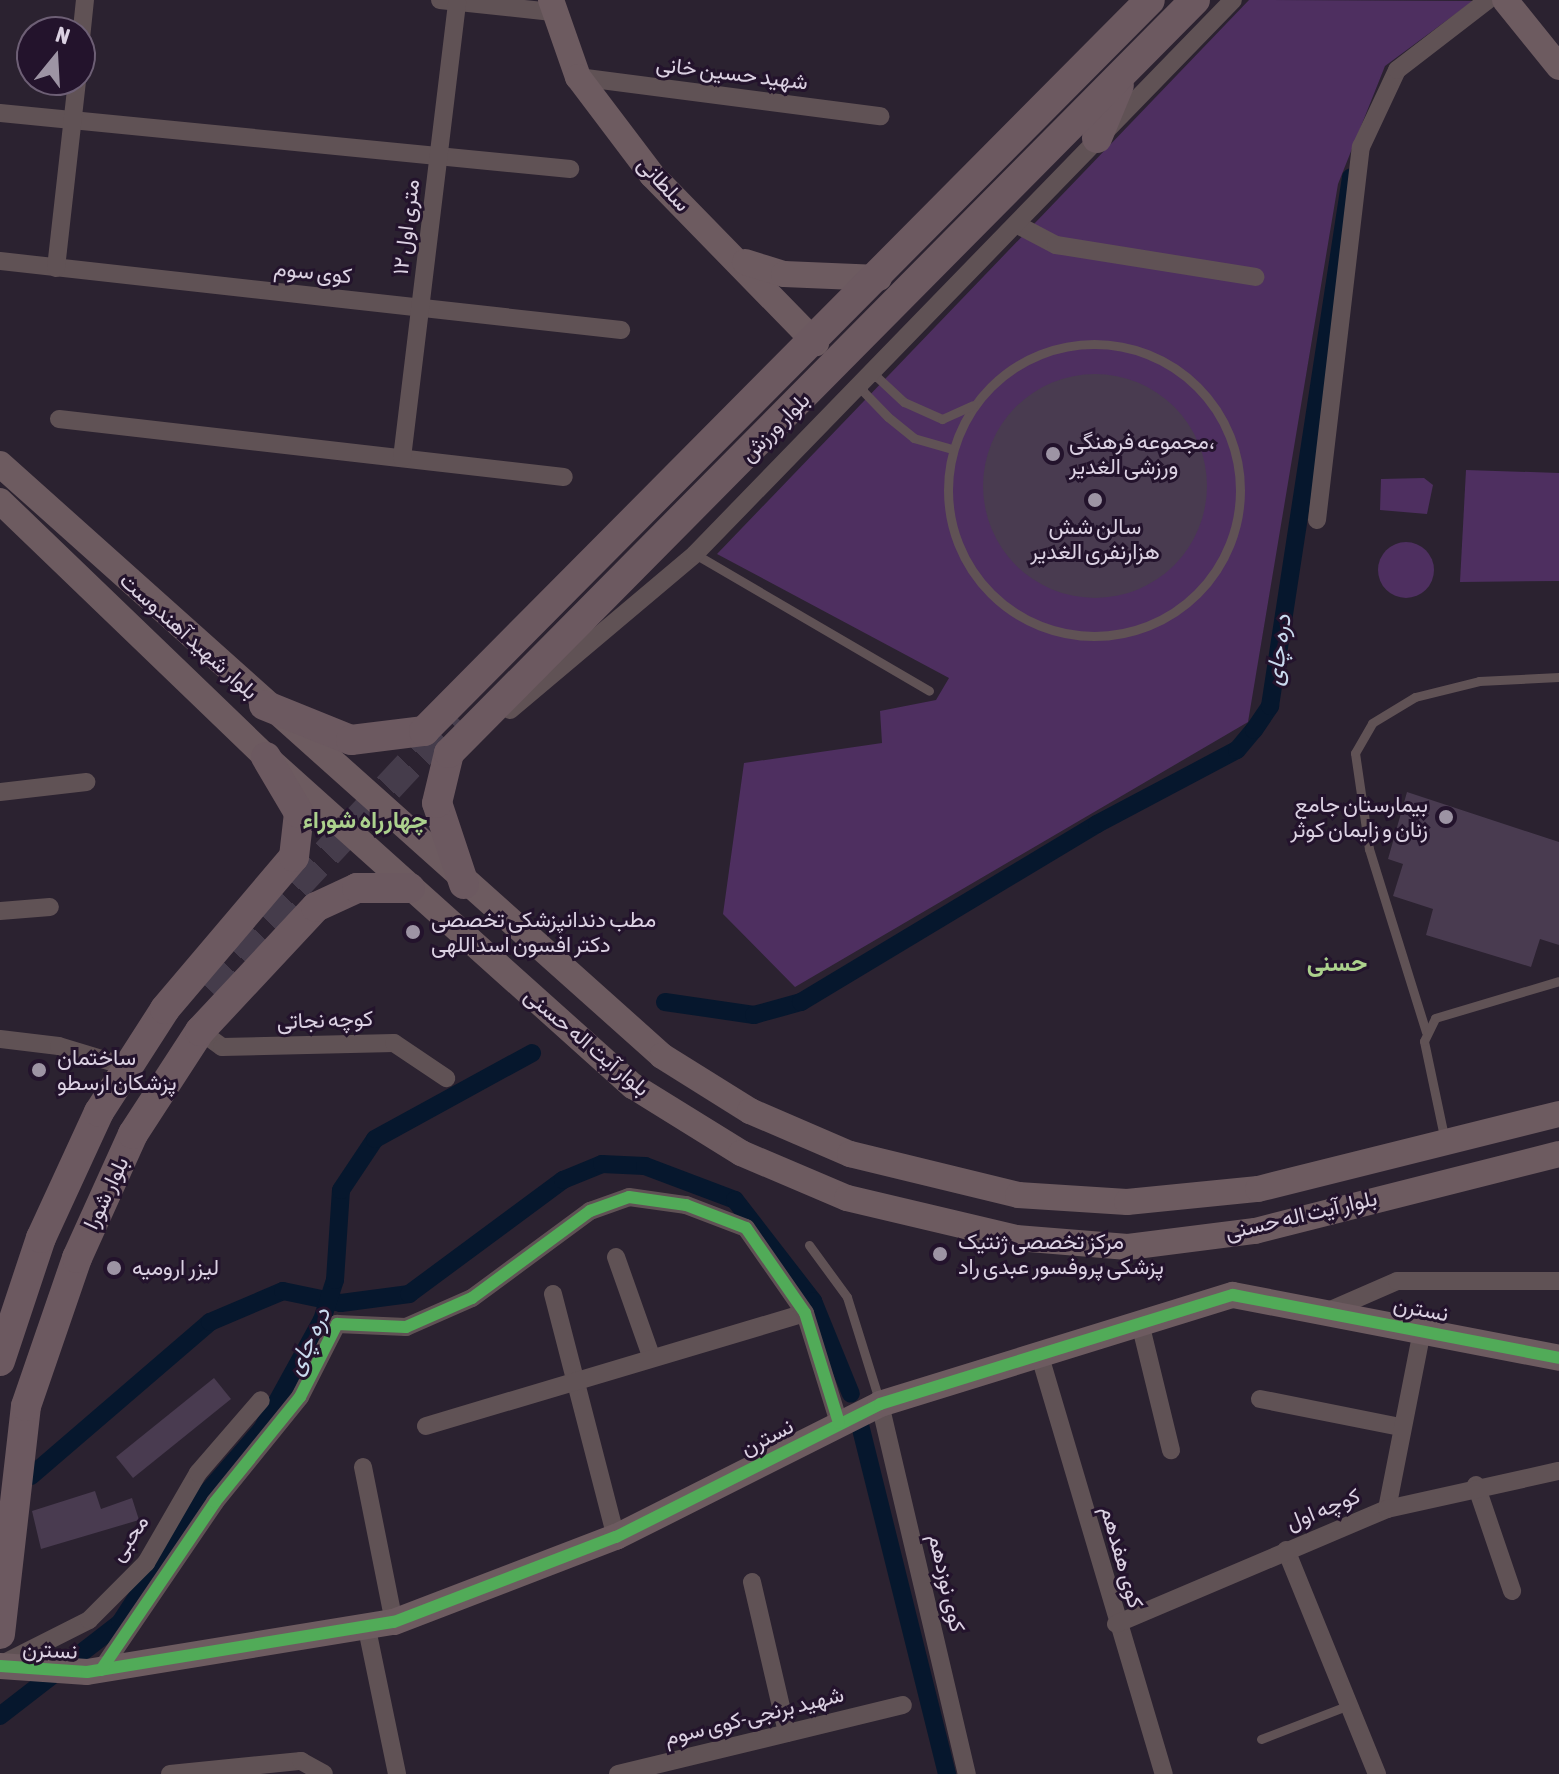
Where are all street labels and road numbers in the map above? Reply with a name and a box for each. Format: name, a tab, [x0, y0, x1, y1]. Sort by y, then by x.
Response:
street label: شهید حسین خانی	[654, 51, 810, 95]
street label: سلطانی	[632, 151, 696, 217]
street label: ۱۲ متری اول	[387, 178, 425, 276]
street label: کوی سوم	[273, 255, 353, 289]
street label: بلوار ورزش	[735, 387, 815, 467]
street label: بلوار شهید آهندوست	[114, 567, 264, 705]
street label: بلوار آیت اله حسنی	[519, 982, 655, 1102]
street label: کوچه نجاتی	[276, 1005, 374, 1035]
street label: بلوار شورا	[78, 1152, 134, 1234]
street label: بلوار آیت اله حسنی	[1222, 1185, 1380, 1245]
street label: نسترن	[1391, 1291, 1451, 1327]
street label: نسترن	[736, 1413, 798, 1461]
street label: کوچه اول	[1282, 1482, 1364, 1536]
street label: کوی هفدهم	[1095, 1503, 1149, 1611]
street label: محبی	[104, 1510, 154, 1566]
street label: کوی نوزدهم	[923, 1531, 971, 1635]
street label: نسترن	[22, 1635, 78, 1665]
street label: شهید برنجی-کوی سوم	[662, 1681, 846, 1751]

